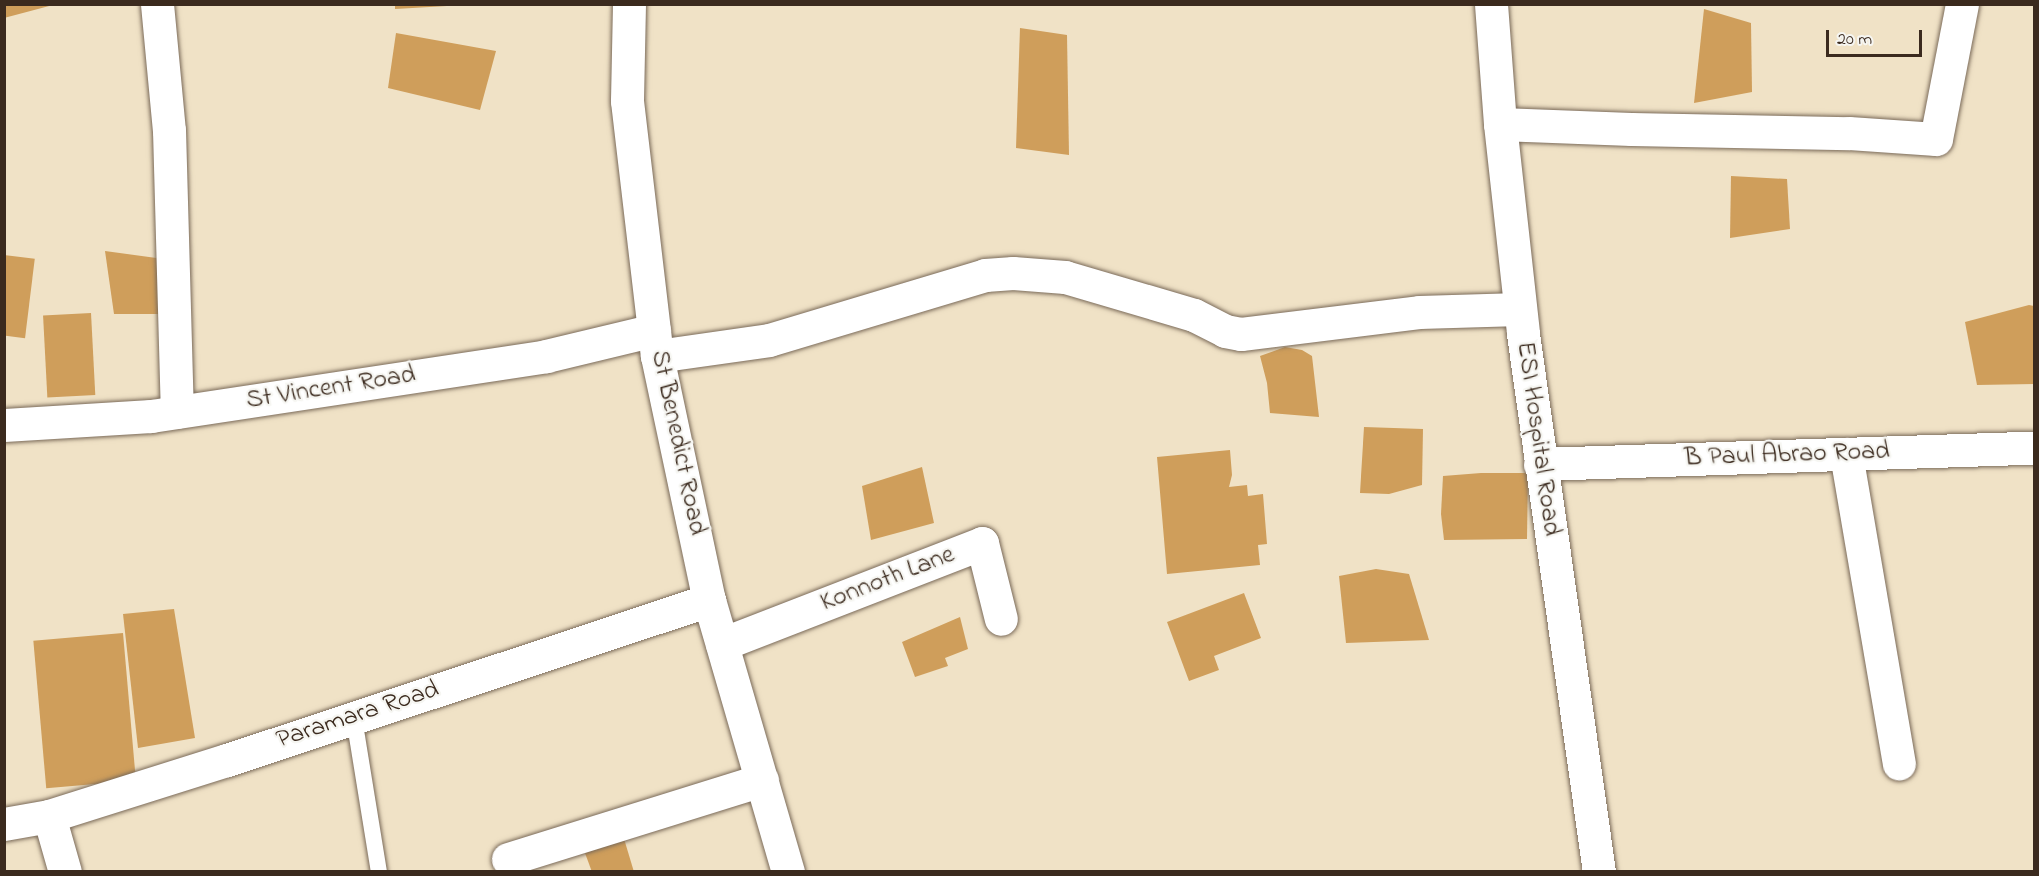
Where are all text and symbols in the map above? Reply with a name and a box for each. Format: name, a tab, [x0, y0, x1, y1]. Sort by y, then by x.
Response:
scale bar	[1829, 18, 1925, 56]
text: 20 m	[1837, 27, 1872, 53]
street label: ESI Hospital Road	[1508, 340, 1566, 538]
street label: St Benedict Road	[642, 348, 712, 538]
street label: St Vincent Road	[244, 360, 418, 418]
street label: B Paul Abrao Road	[1684, 437, 1890, 475]
street label: Konnoth Lane	[817, 540, 959, 620]
street label: Paramara Road	[273, 675, 443, 757]

